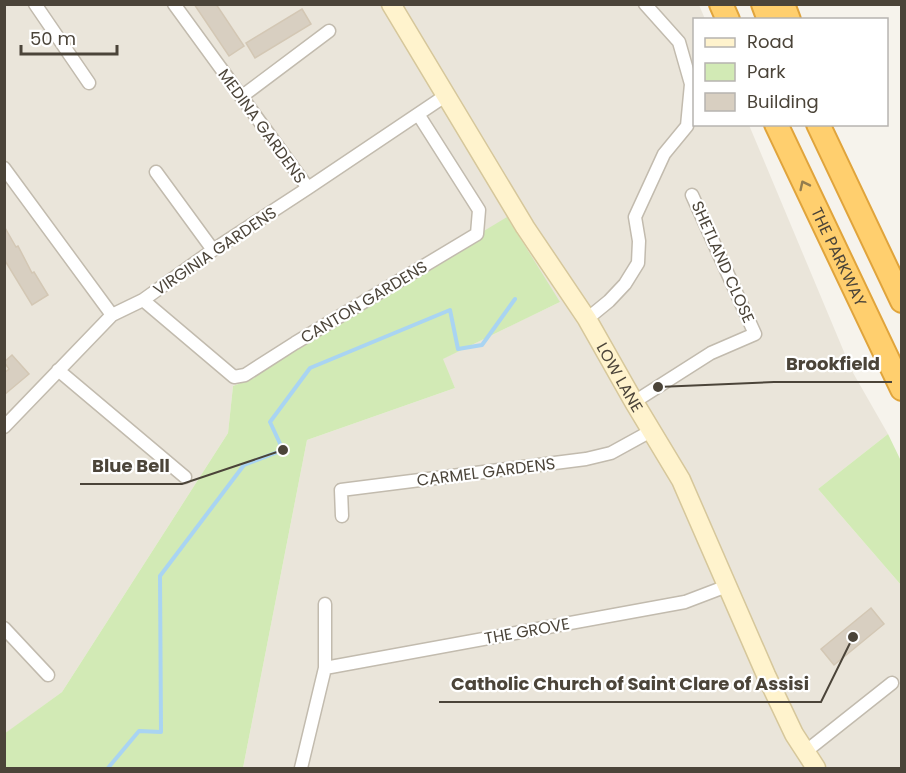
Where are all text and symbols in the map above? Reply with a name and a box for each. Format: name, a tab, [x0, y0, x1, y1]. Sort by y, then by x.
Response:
scale bar	[21, 18, 117, 56]
legend	[693, 18, 888, 126]
text: 50 m	[30, 26, 76, 51]
text: Road	[747, 29, 794, 54]
text: Park	[747, 59, 786, 84]
street label: MEDINA GARDENS	[213, 64, 311, 188]
text: Building	[747, 89, 819, 114]
one-way arrow	[799, 180, 811, 191]
street label: SHETLAND CLOSE	[686, 197, 760, 327]
street label: VIRGINIA GARDENS	[149, 201, 281, 301]
street label: THE PARKWAY	[806, 203, 873, 311]
street label: CANTON GARDENS	[296, 255, 432, 349]
street label: LOW LANE	[591, 338, 649, 416]
callout: Brookfield	[774, 346, 892, 382]
text: Brookfield	[786, 351, 880, 376]
callout: Blue Bell	[80, 448, 182, 484]
street label: CARMEL GARDENS	[416, 452, 556, 492]
text: Blue Bell	[92, 453, 170, 478]
street label: THE GROVE	[483, 612, 571, 650]
callout: Catholic Church of Saint Clare of Assisi	[439, 666, 821, 702]
text: Catholic Church of Saint Clare of Assisi	[451, 671, 809, 696]

